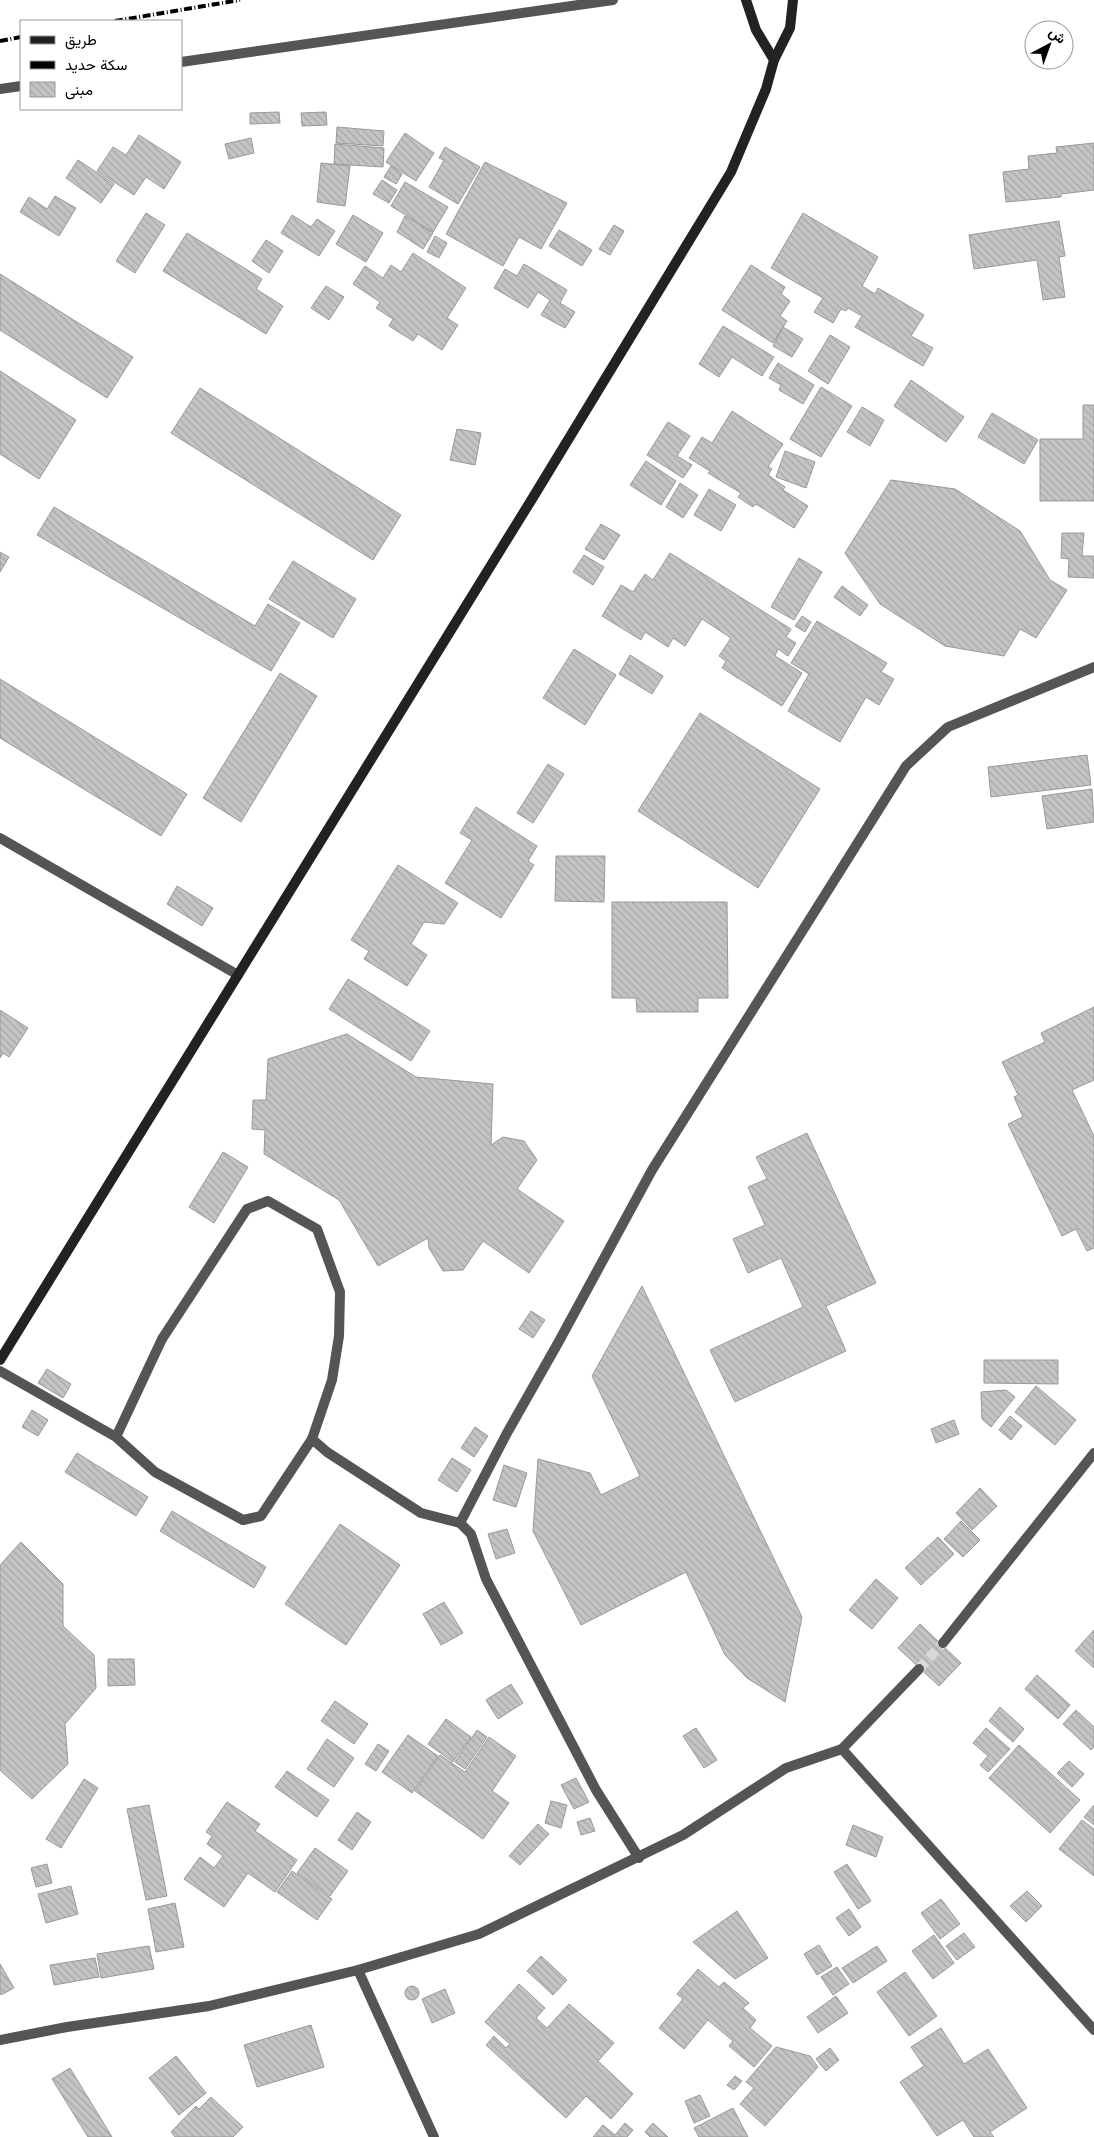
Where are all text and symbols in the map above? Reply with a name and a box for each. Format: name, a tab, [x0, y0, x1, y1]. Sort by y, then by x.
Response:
legend	[20, 20, 182, 110]
north arrow	[1024, 20, 1074, 70]
text: ش	[1045, 22, 1071, 48]
text: طريق	[65, 29, 97, 51]
text: سكة حديد	[65, 54, 128, 76]
text: مبنى	[65, 79, 93, 101]

